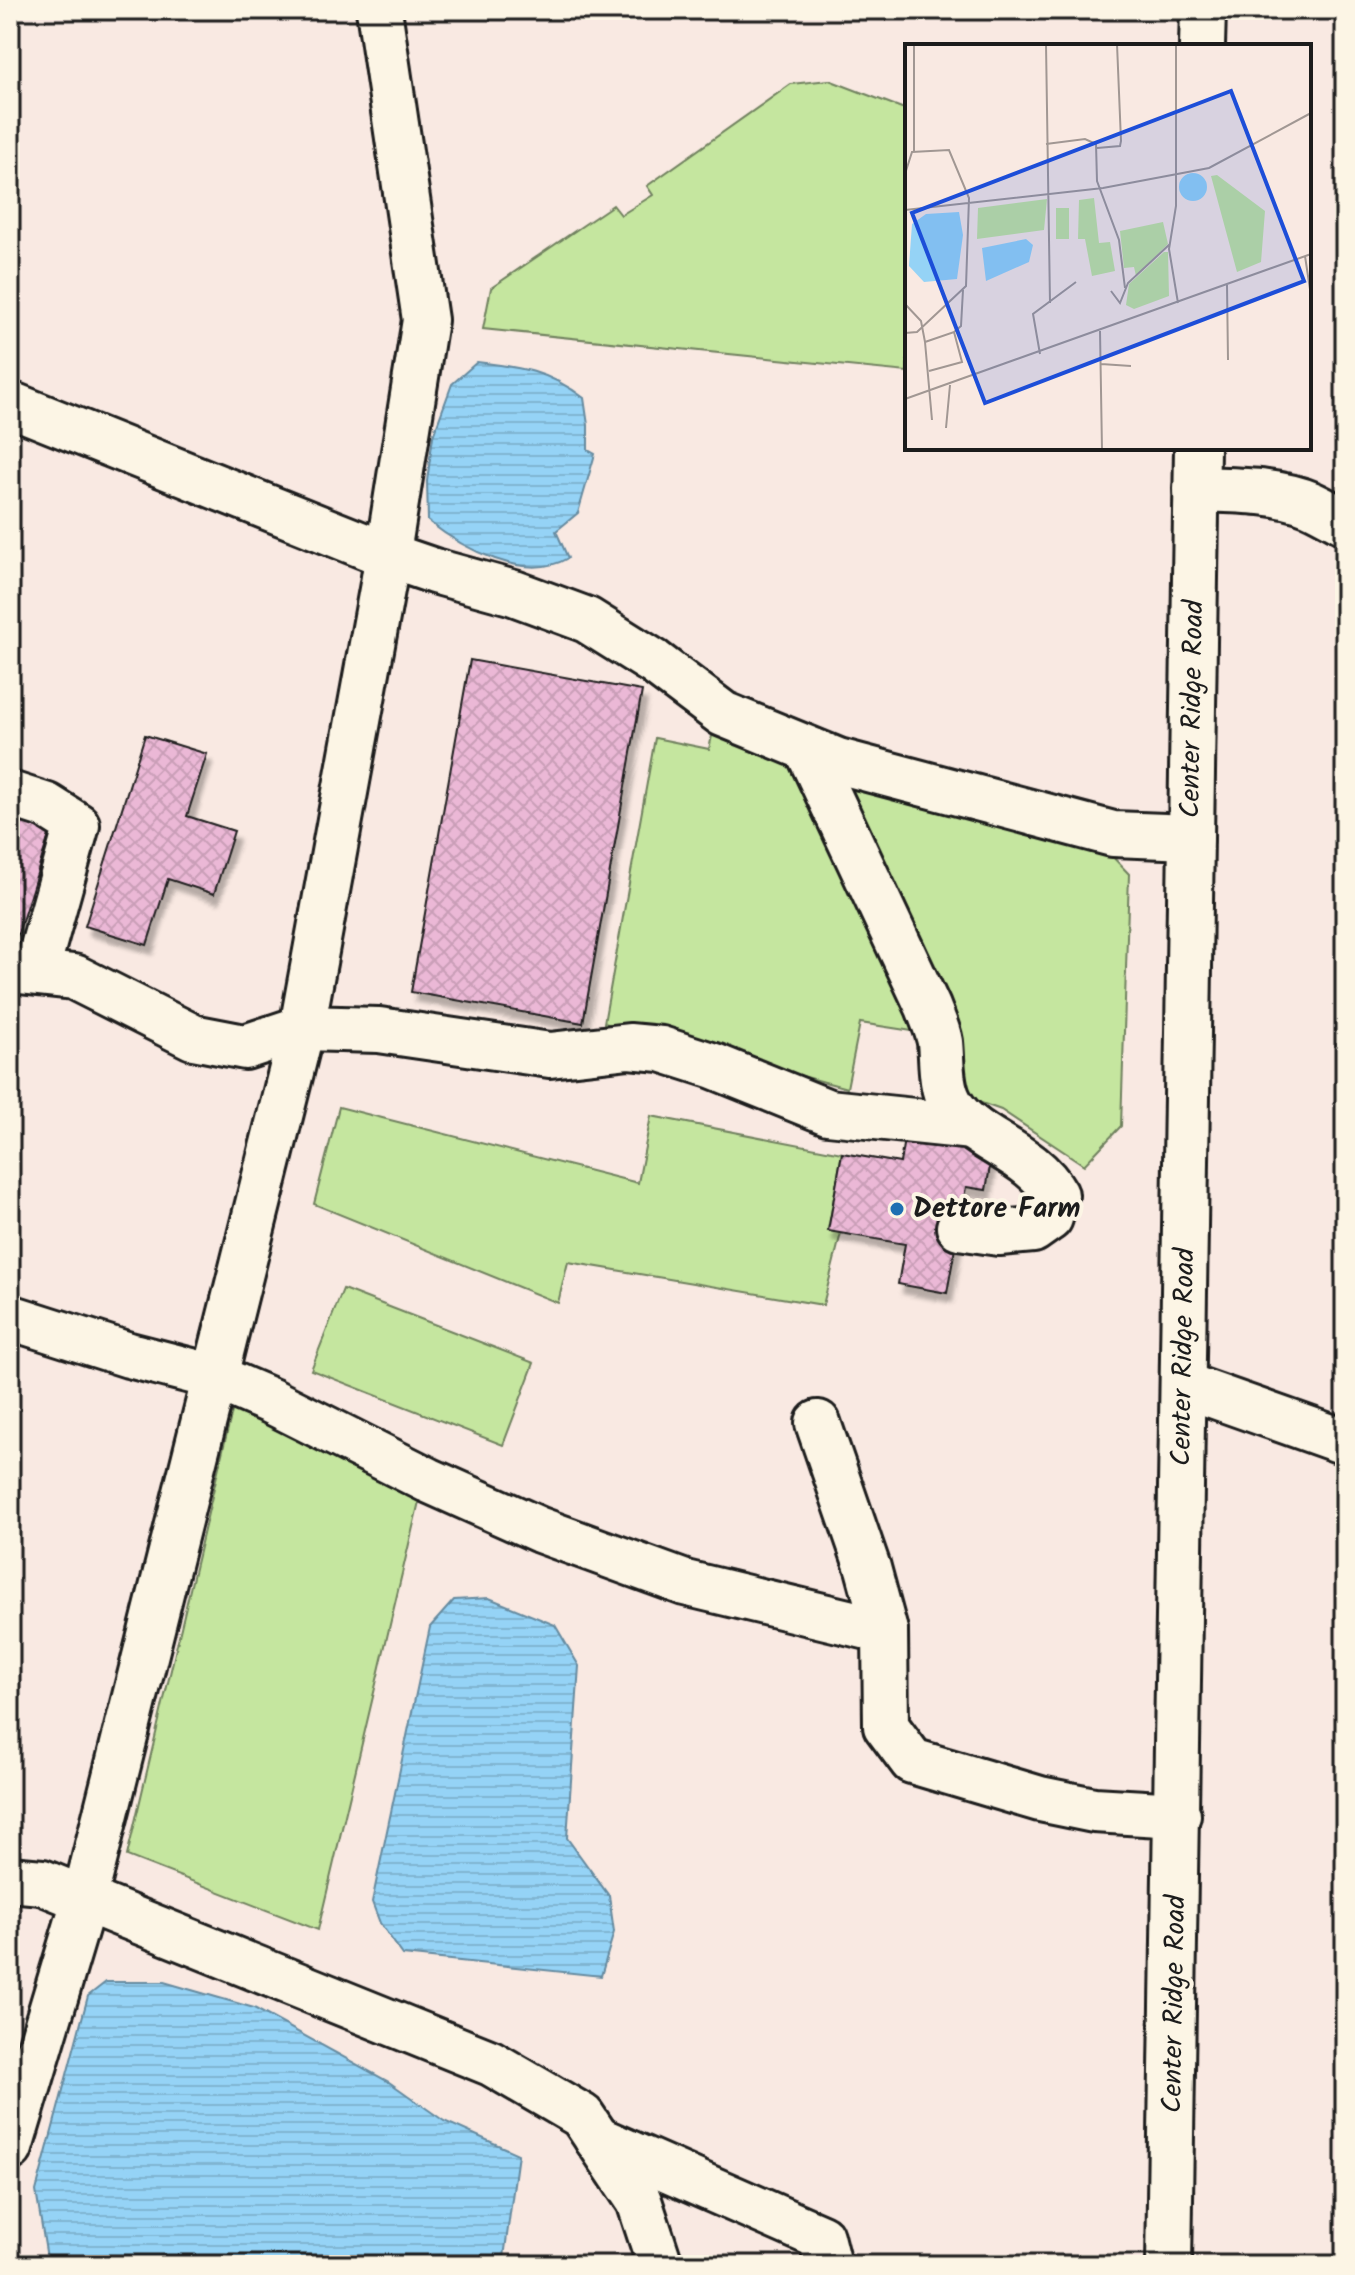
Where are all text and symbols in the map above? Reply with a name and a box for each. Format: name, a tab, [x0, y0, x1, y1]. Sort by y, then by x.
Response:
inset map	[905, 44, 1311, 450]
street label: Center Ridge Road	[1169, 598, 1217, 819]
place label: Dettore Farm	[913, 1187, 1081, 1232]
marker: Dettore Farm	[888, 1200, 906, 1218]
street label: Center Ridge Road	[1160, 1246, 1208, 1467]
street label: Center Ridge Road	[1151, 1893, 1199, 2114]

